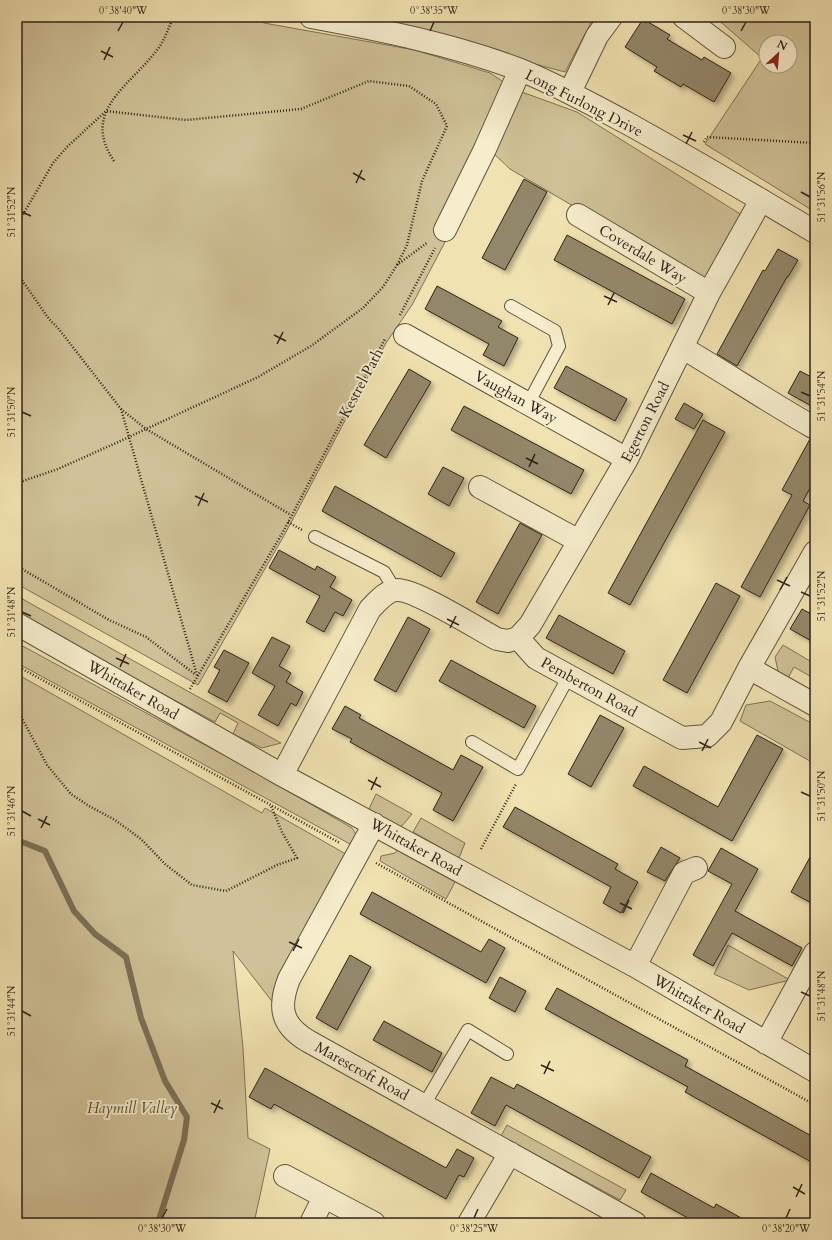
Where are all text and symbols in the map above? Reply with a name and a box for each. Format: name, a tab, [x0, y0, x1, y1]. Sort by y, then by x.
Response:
text: 0°38'40"W	[99, 4, 148, 18]
text: 0°38'35"W	[410, 4, 459, 18]
text: 0°38'30"W	[722, 4, 771, 18]
north arrow	[758, 34, 798, 74]
text: N	[775, 37, 790, 54]
street label: Long Furlong Drive	[522, 65, 646, 141]
text: 51°31'56"N	[815, 171, 829, 222]
text: 51°31'52"N	[5, 186, 19, 237]
street label: Coverdale Way	[595, 220, 691, 288]
street label: Kestrel Path	[334, 344, 388, 421]
street label: Vaughan Way	[471, 366, 561, 428]
text: 51°31'54"N	[815, 370, 829, 421]
street label: Egerton Road	[616, 378, 674, 466]
text: 51°31'50"N	[5, 386, 19, 437]
text: 51°31'52"N	[815, 570, 829, 621]
text: 51°31'48"N	[5, 586, 19, 637]
street label: Pemberton Road	[537, 652, 641, 722]
street label: Whittaker Road	[83, 655, 182, 724]
text: 51°31'50"N	[815, 770, 829, 821]
text: 51°31'46"N	[5, 785, 19, 836]
street label: Whittaker Road	[366, 813, 466, 881]
street label: Whittaker Road	[649, 969, 748, 1038]
text: 51°31'48"N	[815, 970, 829, 1021]
text: 51°31'44"N	[5, 985, 19, 1036]
street label: Marescroft Road	[311, 1037, 413, 1105]
park label: Haymill Valley	[87, 1098, 178, 1118]
text: 0°38'30"W	[138, 1222, 187, 1236]
text: 0°38'25"W	[450, 1222, 499, 1236]
text: 0°38'20"W	[762, 1222, 811, 1236]

